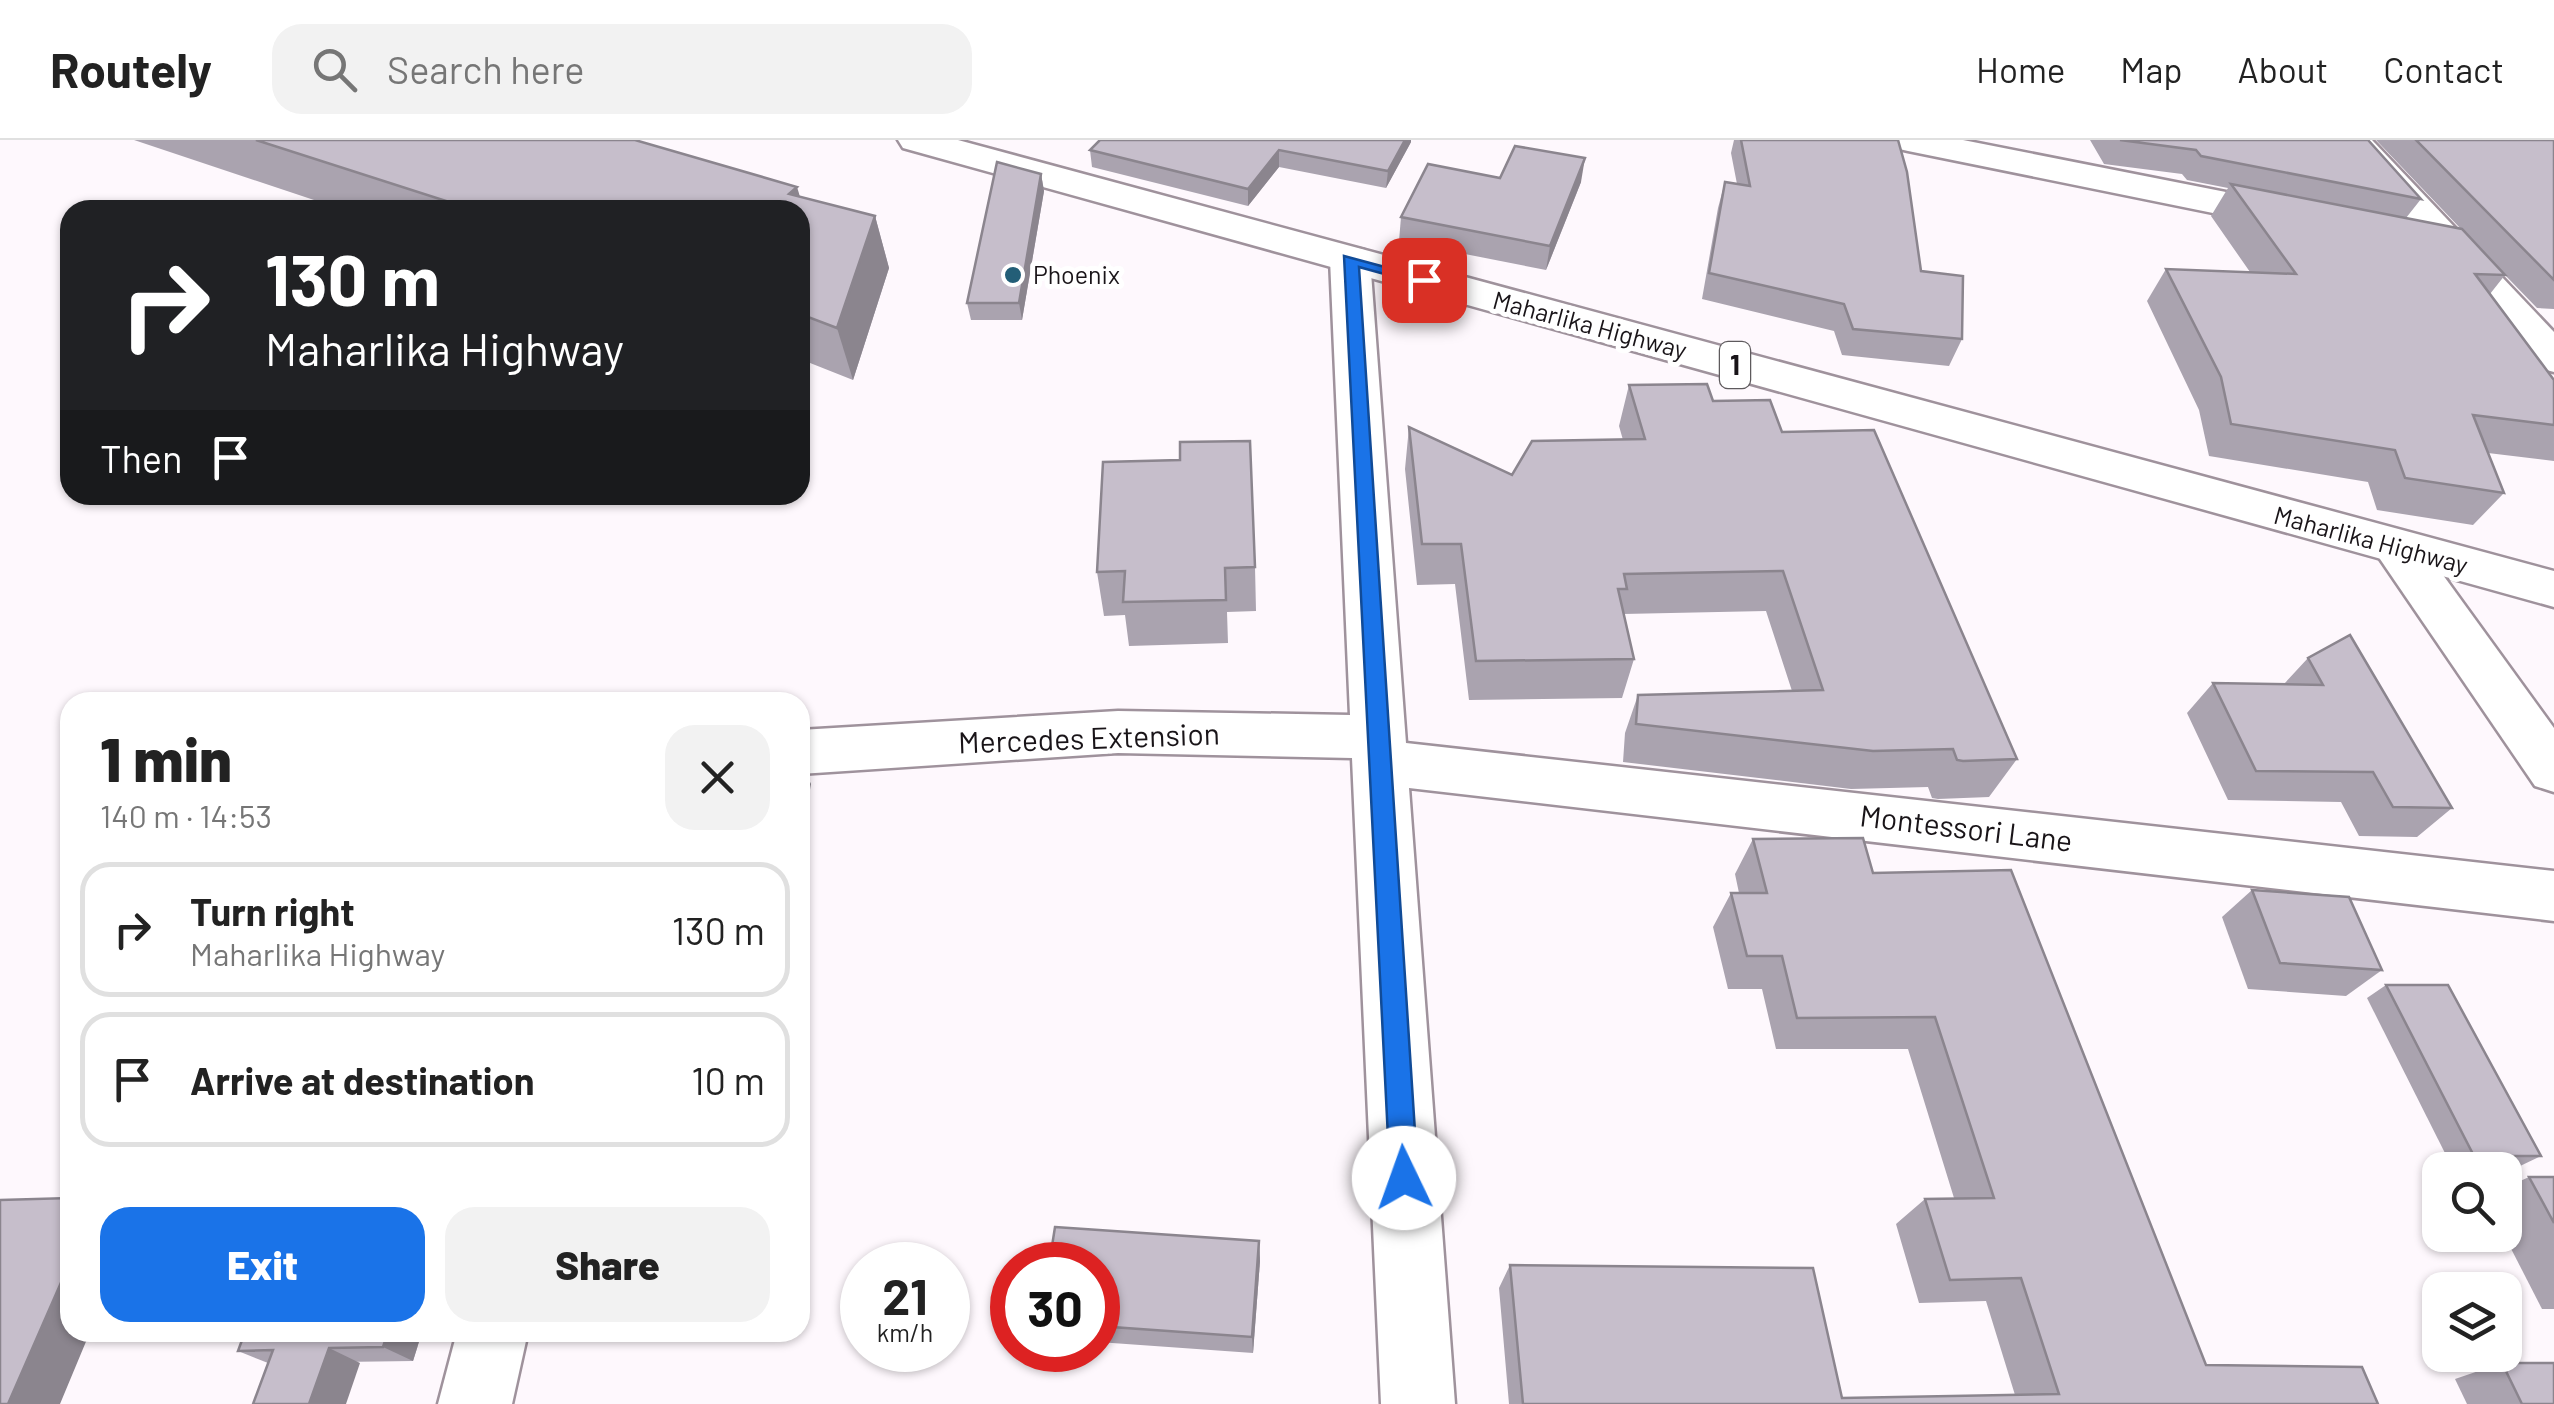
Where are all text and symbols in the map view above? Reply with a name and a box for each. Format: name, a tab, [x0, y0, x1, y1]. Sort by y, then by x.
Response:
search box	[272, 24, 972, 114]
text: Routely	[50, 40, 212, 98]
icon: search	[307, 42, 362, 97]
text: Search here	[387, 46, 585, 92]
text: Home	[1976, 48, 2065, 90]
text: Map	[2120, 48, 2183, 90]
text: About	[2238, 48, 2328, 90]
text: Contact	[2383, 48, 2504, 90]
text: 130 m	[265, 236, 440, 320]
pin	[1382, 238, 1467, 323]
icon: right	[100, 240, 230, 370]
icon: arrive	[1397, 253, 1452, 308]
place label: Phoenix	[1033, 259, 1120, 289]
marker: Phoenix	[1002, 264, 1024, 286]
street label: Maharlika Highway	[1490, 284, 1690, 364]
text: Maharlika Highway	[265, 321, 624, 375]
road number: 1	[1720, 342, 1750, 388]
icon: arrive	[203, 430, 258, 485]
text: Then	[100, 435, 183, 481]
street label: Maharlika Highway	[2271, 499, 2471, 579]
street label: Mercedes Extension	[957, 714, 1220, 760]
text: 1 min	[100, 722, 232, 794]
button: close	[665, 725, 770, 830]
text: 140 m · 14:53	[100, 796, 272, 834]
street label: Montessori Lane	[1858, 796, 2075, 858]
text: Turn right	[190, 888, 355, 934]
icon: right	[105, 902, 160, 957]
text: 130 m	[672, 907, 765, 953]
text: Maharlika Highway	[190, 934, 445, 972]
icon: arrive	[105, 1052, 160, 1107]
text: Arrive at destination	[190, 1057, 535, 1103]
text: 10 m	[691, 1057, 765, 1103]
position arrow	[1352, 1126, 1456, 1230]
map controls	[2422, 1152, 2522, 1372]
button: search	[2422, 1152, 2522, 1252]
button: Exit	[100, 1207, 425, 1322]
button: Share	[445, 1207, 770, 1322]
speed limit sign: 30	[990, 1242, 1120, 1372]
text: 21	[882, 1265, 928, 1325]
button: layers	[2422, 1272, 2522, 1372]
text: km/h	[877, 1317, 933, 1347]

